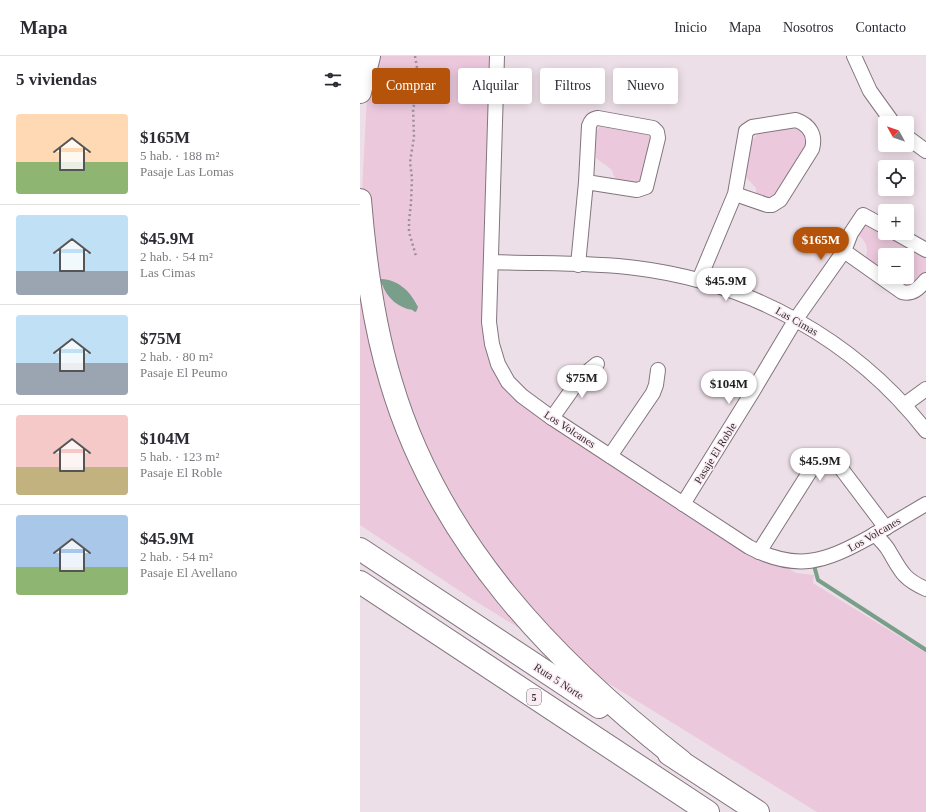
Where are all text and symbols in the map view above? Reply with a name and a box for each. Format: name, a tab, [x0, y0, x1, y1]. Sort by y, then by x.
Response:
text: Mapa	[20, 17, 68, 38]
text: Inicio	[674, 20, 707, 35]
text: Mapa	[729, 20, 761, 35]
text: Nosotros	[783, 20, 833, 35]
text: Contacto	[855, 20, 906, 35]
chip: Comprar	[372, 68, 450, 104]
chip: Alquilar	[458, 68, 532, 104]
chip: Filtros	[540, 68, 605, 104]
chip: Nuevo	[613, 68, 678, 104]
icon: filters	[322, 69, 344, 91]
text: 5 viviendas	[16, 70, 97, 89]
north arrow	[878, 116, 914, 152]
map controls	[878, 116, 914, 284]
text: $165M	[140, 128, 190, 147]
icon: home	[48, 130, 96, 178]
text: 5 hab. · 188 m²	[140, 148, 219, 163]
button: locate	[878, 160, 914, 196]
text: Pasaje Las Lomas	[140, 164, 234, 179]
button: +	[878, 204, 914, 240]
pin: $165M	[793, 227, 849, 261]
text: $45.9M	[140, 229, 194, 248]
icon: home	[48, 231, 96, 279]
text: $165M	[802, 232, 840, 247]
button: −	[878, 248, 914, 284]
text: 2 hab. · 54 m²	[140, 249, 213, 264]
text: Las Cimas	[140, 265, 195, 280]
pin: $45.9M	[693, 268, 759, 302]
text: $45.9M	[705, 273, 747, 288]
street label: Las Cimas	[774, 304, 820, 338]
text: $75M	[140, 329, 182, 348]
icon: home	[48, 331, 96, 379]
text: 2 hab. · 80 m²	[140, 349, 213, 364]
text: Pasaje El Peumo	[140, 365, 227, 380]
pin: $75M	[558, 365, 606, 399]
text: $75M	[566, 370, 598, 385]
pin: $104M	[701, 371, 757, 405]
text: $104M	[710, 376, 748, 391]
street label: Los Volcanes	[542, 408, 598, 450]
street label: Pasaje El Roble	[691, 420, 739, 486]
text: $104M	[140, 429, 190, 448]
icon: home	[48, 431, 96, 479]
pin: $45.9M	[787, 448, 853, 482]
text: 5 hab. · 123 m²	[140, 449, 219, 464]
text: $45.9M	[799, 453, 841, 468]
text: Pasaje El Roble	[140, 465, 222, 480]
street label: Los Volcanes	[846, 514, 902, 554]
text: $45.9M	[140, 529, 194, 548]
icon: home	[48, 531, 96, 579]
text: 2 hab. · 54 m²	[140, 549, 213, 564]
text: Pasaje El Avellano	[140, 565, 237, 580]
street label: Ruta 5 Norte	[532, 660, 586, 702]
road number: 5	[527, 689, 541, 705]

